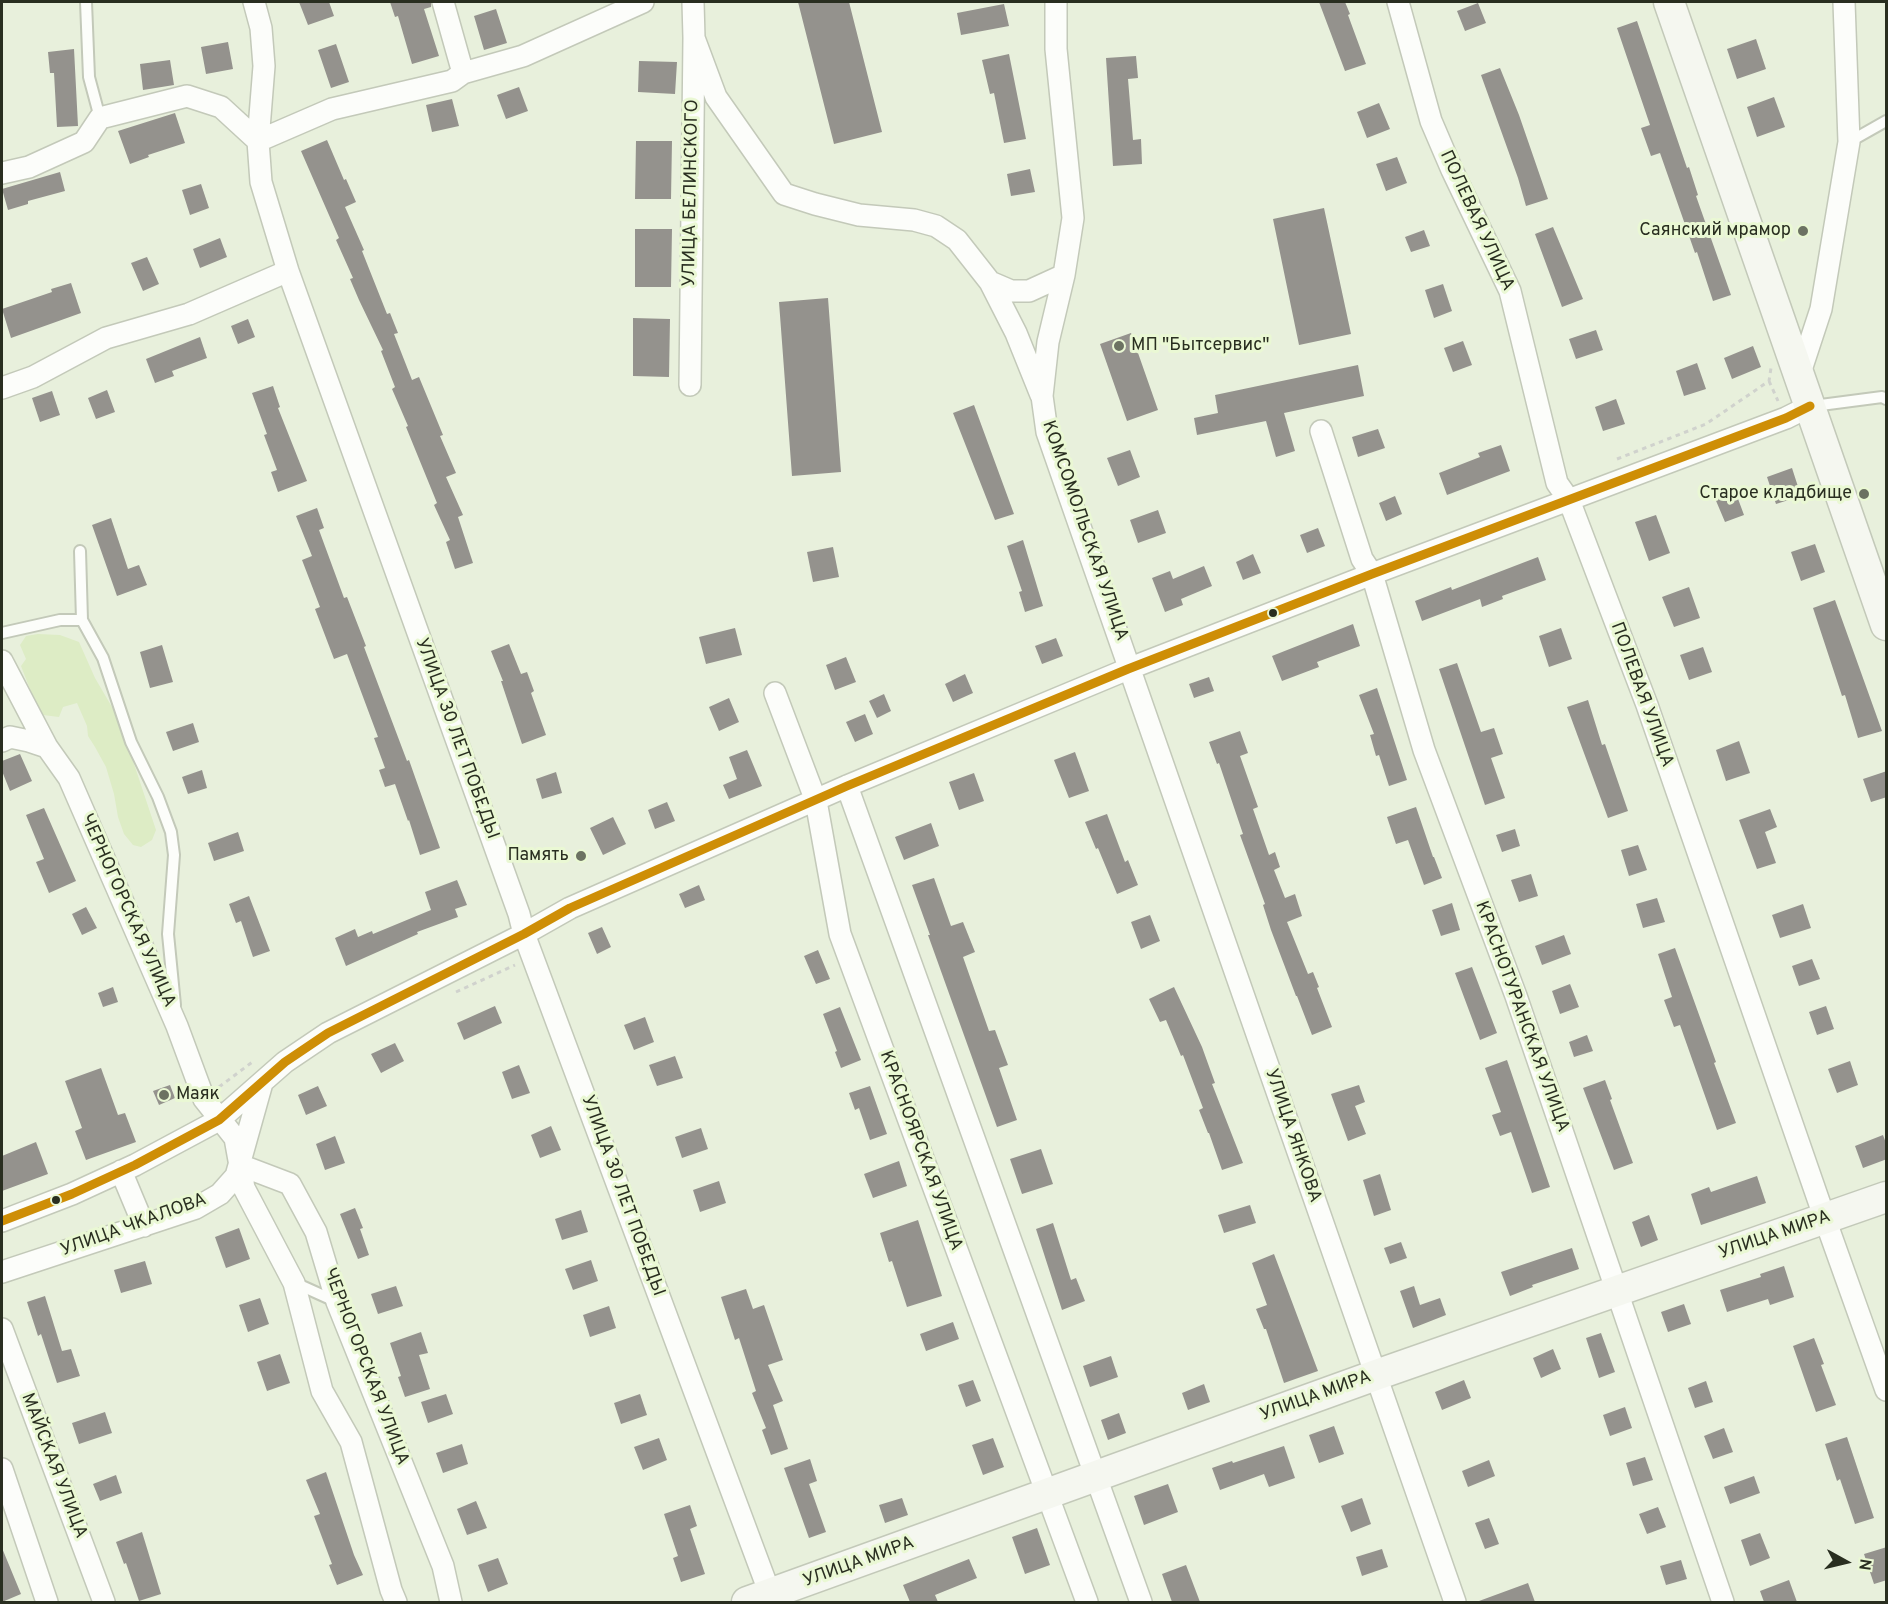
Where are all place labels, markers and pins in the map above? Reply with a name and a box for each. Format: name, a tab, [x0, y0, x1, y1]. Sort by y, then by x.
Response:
place label: Саянский мрамор	[1639, 220, 1791, 242]
marker: Саянский мрамор	[1796, 224, 1810, 238]
place label: МП "Бытсервис"	[1131, 335, 1270, 357]
marker: МП "Бытсервис"	[1112, 339, 1126, 353]
place label: Старое кладбище	[1699, 483, 1852, 505]
marker: Старое кладбище	[1857, 487, 1871, 501]
unlabelled marker	[1267, 607, 1279, 619]
place label: Память	[508, 845, 569, 867]
marker: Память	[574, 849, 588, 863]
place label: Маяк	[176, 1084, 220, 1106]
marker: Маяк	[157, 1088, 171, 1102]
unlabelled marker	[50, 1194, 62, 1206]

